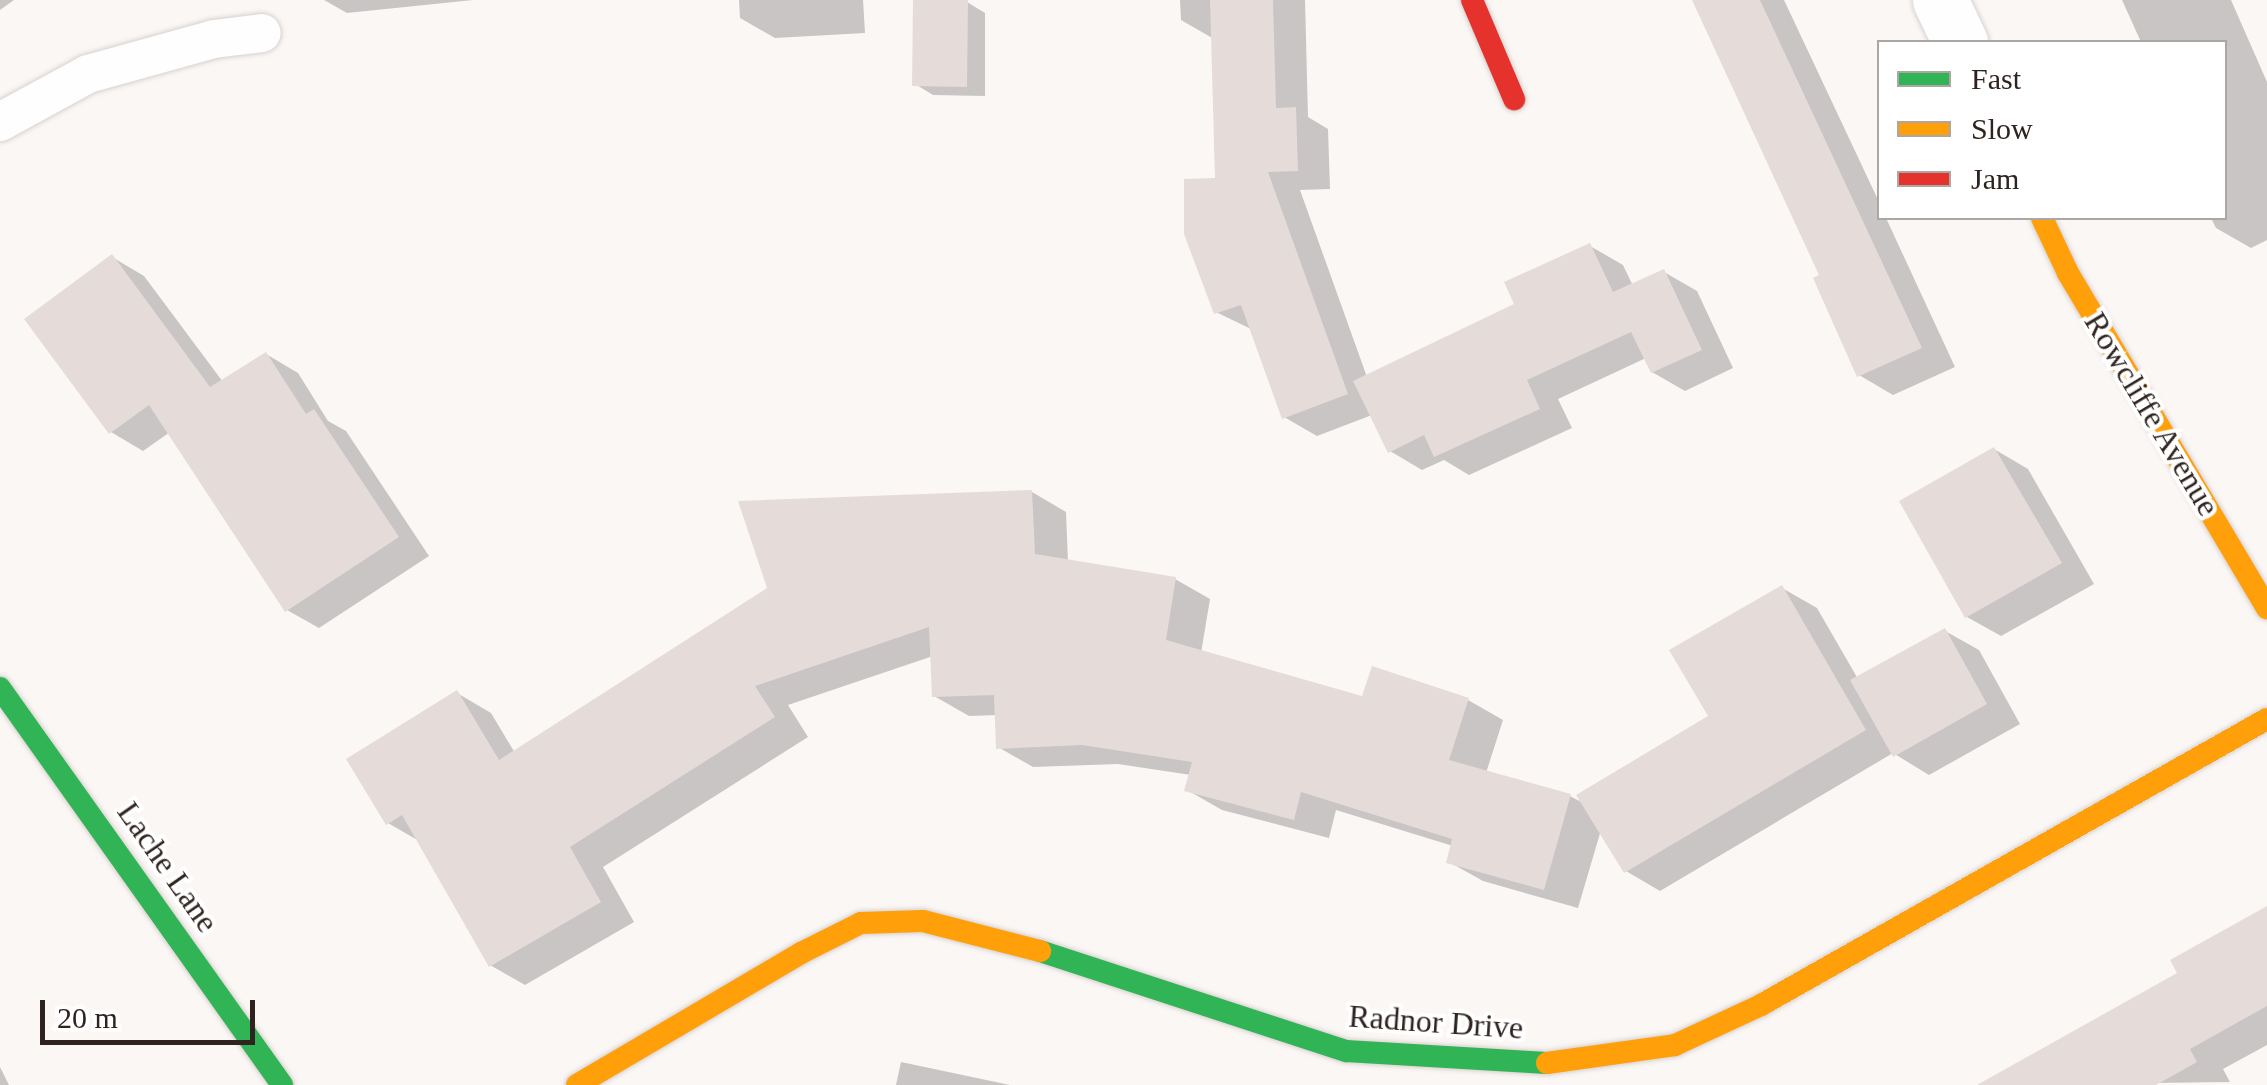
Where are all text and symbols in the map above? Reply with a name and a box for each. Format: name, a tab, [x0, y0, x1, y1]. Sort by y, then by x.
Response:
legend	[1877, 40, 2227, 220]
text: Fast	[1971, 62, 2021, 95]
text: Slow	[1971, 112, 2033, 145]
text: Jam	[1971, 162, 2019, 195]
street label: Rowcliffe Avenue	[2076, 304, 2228, 524]
street label: Lache Lane	[109, 795, 227, 939]
scale bar	[45, 980, 260, 1042]
street label: Radnor Drive	[1347, 997, 1525, 1047]
text: 20 m	[57, 1001, 118, 1034]

